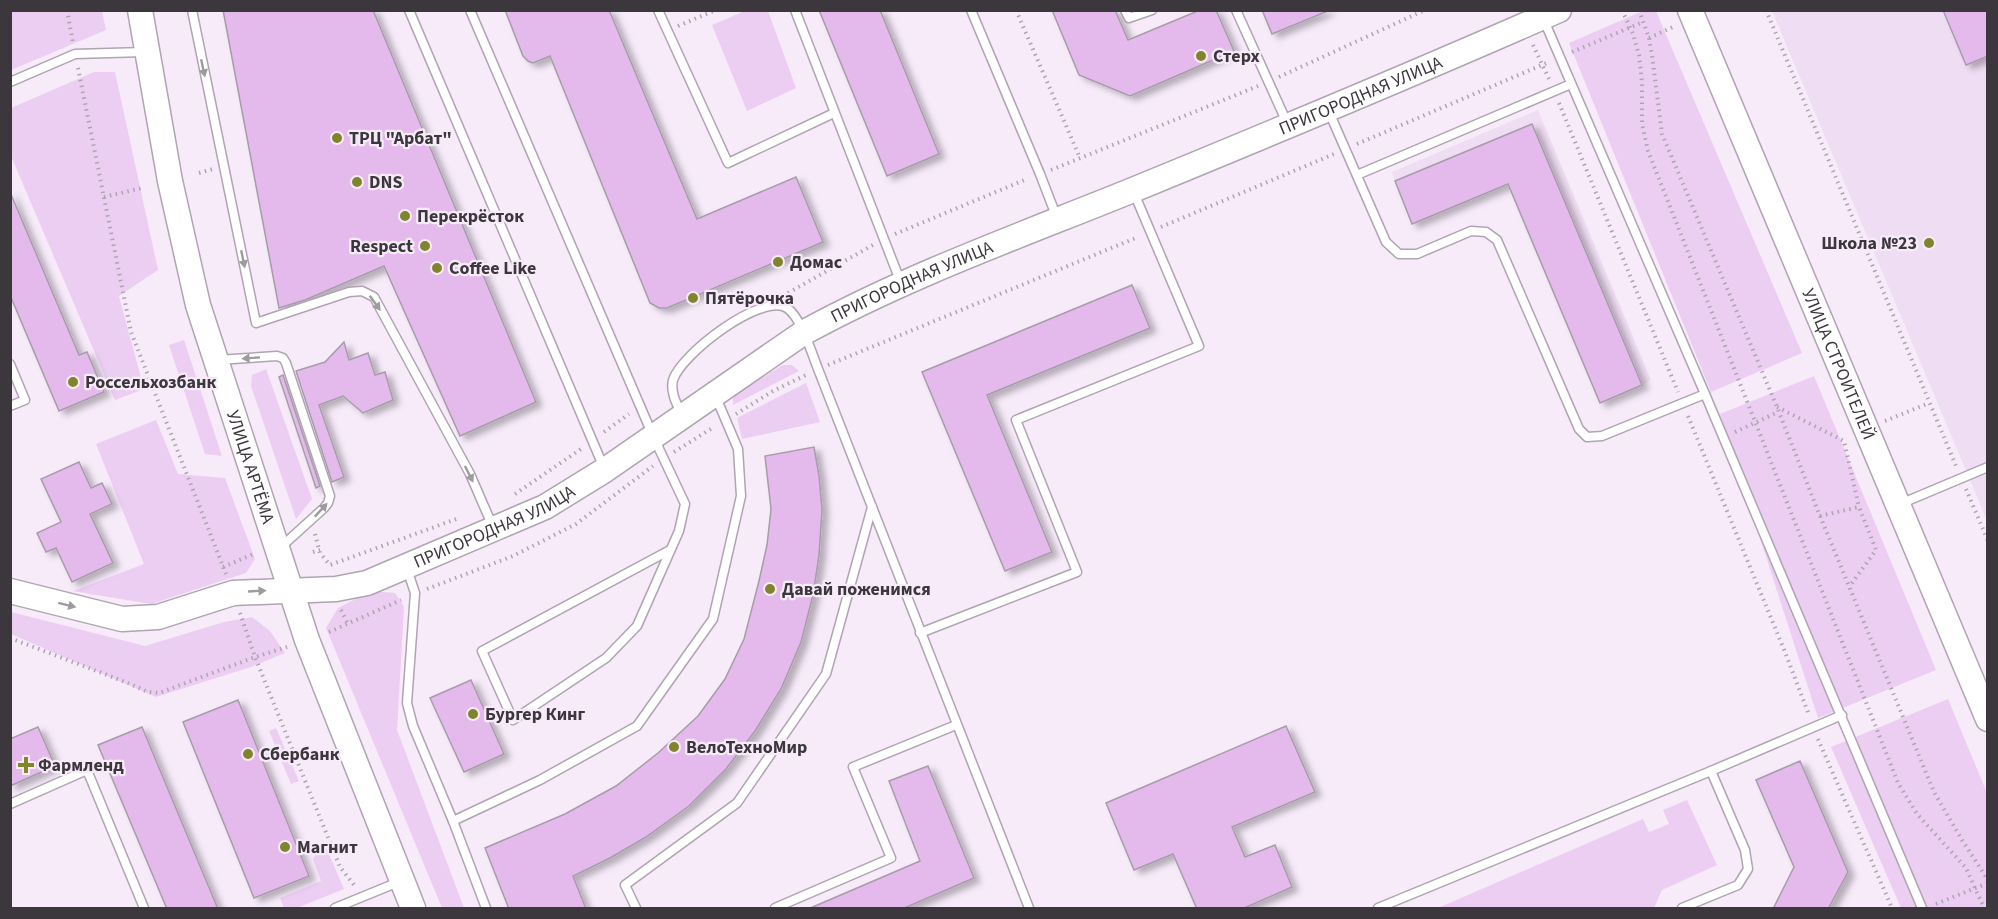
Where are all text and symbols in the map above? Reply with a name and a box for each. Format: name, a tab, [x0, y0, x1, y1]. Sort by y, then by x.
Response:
place label: Стерх	[1213, 44, 1260, 69]
marker: Стерх	[1194, 49, 1208, 63]
street label: ПРИГОРОДНАЯ УЛИЦА	[1275, 50, 1447, 141]
one-way arrow	[199, 59, 209, 77]
place label: ТРЦ "Арбат"	[349, 126, 452, 151]
marker: ТРЦ "Арбат"	[330, 131, 344, 145]
place label: DNS	[369, 170, 402, 195]
marker: DNS	[350, 175, 364, 189]
place label: Перекрёсток	[417, 204, 524, 229]
marker: Перекрёсток	[398, 209, 412, 223]
place label: Школа №23	[1821, 231, 1917, 256]
place label: Respect	[350, 234, 413, 259]
street label: ПРИГОРОДНАЯ УЛИЦА	[826, 235, 997, 329]
marker: Школа №23	[1922, 236, 1936, 250]
marker: Respect	[418, 239, 432, 253]
one-way arrow	[239, 250, 248, 269]
place label: Домас	[790, 250, 843, 275]
marker: Домас	[771, 255, 785, 269]
place label: Coffee Like	[449, 256, 536, 281]
marker: Coffee Like	[430, 261, 444, 275]
street label: УЛИЦА СТРОИТЕЛЕЙ	[1795, 285, 1881, 444]
place label: Пятёрочка	[705, 286, 794, 311]
marker: Пятёрочка	[686, 291, 700, 305]
one-way arrow	[369, 295, 381, 311]
one-way arrow	[242, 353, 261, 362]
place label: Россельхозбанк	[85, 370, 216, 395]
marker: Россельхозбанк	[66, 375, 80, 389]
street label: УЛИЦА АРТЁМА	[220, 407, 280, 527]
one-way arrow	[464, 465, 474, 482]
street label: ПРИГОРОДНАЯ УЛИЦА	[410, 479, 580, 575]
one-way arrow	[314, 502, 328, 517]
place label: Давай поженимся	[782, 577, 931, 602]
marker: Давай поженимся	[763, 582, 777, 596]
one-way arrow	[247, 586, 266, 596]
one-way arrow	[58, 601, 76, 610]
place label: Бургер Кинг	[485, 702, 586, 727]
marker: Бургер Кинг	[466, 707, 480, 721]
place label: ВелоТехноМир	[686, 735, 807, 760]
marker: ВелоТехноМир	[667, 740, 681, 754]
place label: Сбербанк	[260, 742, 340, 767]
marker: Сбербанк	[241, 747, 255, 761]
place label: Фармленд	[38, 753, 124, 778]
marker: Фармленд	[19, 758, 33, 772]
place label: Магнит	[297, 835, 358, 860]
marker: Магнит	[278, 840, 292, 854]

